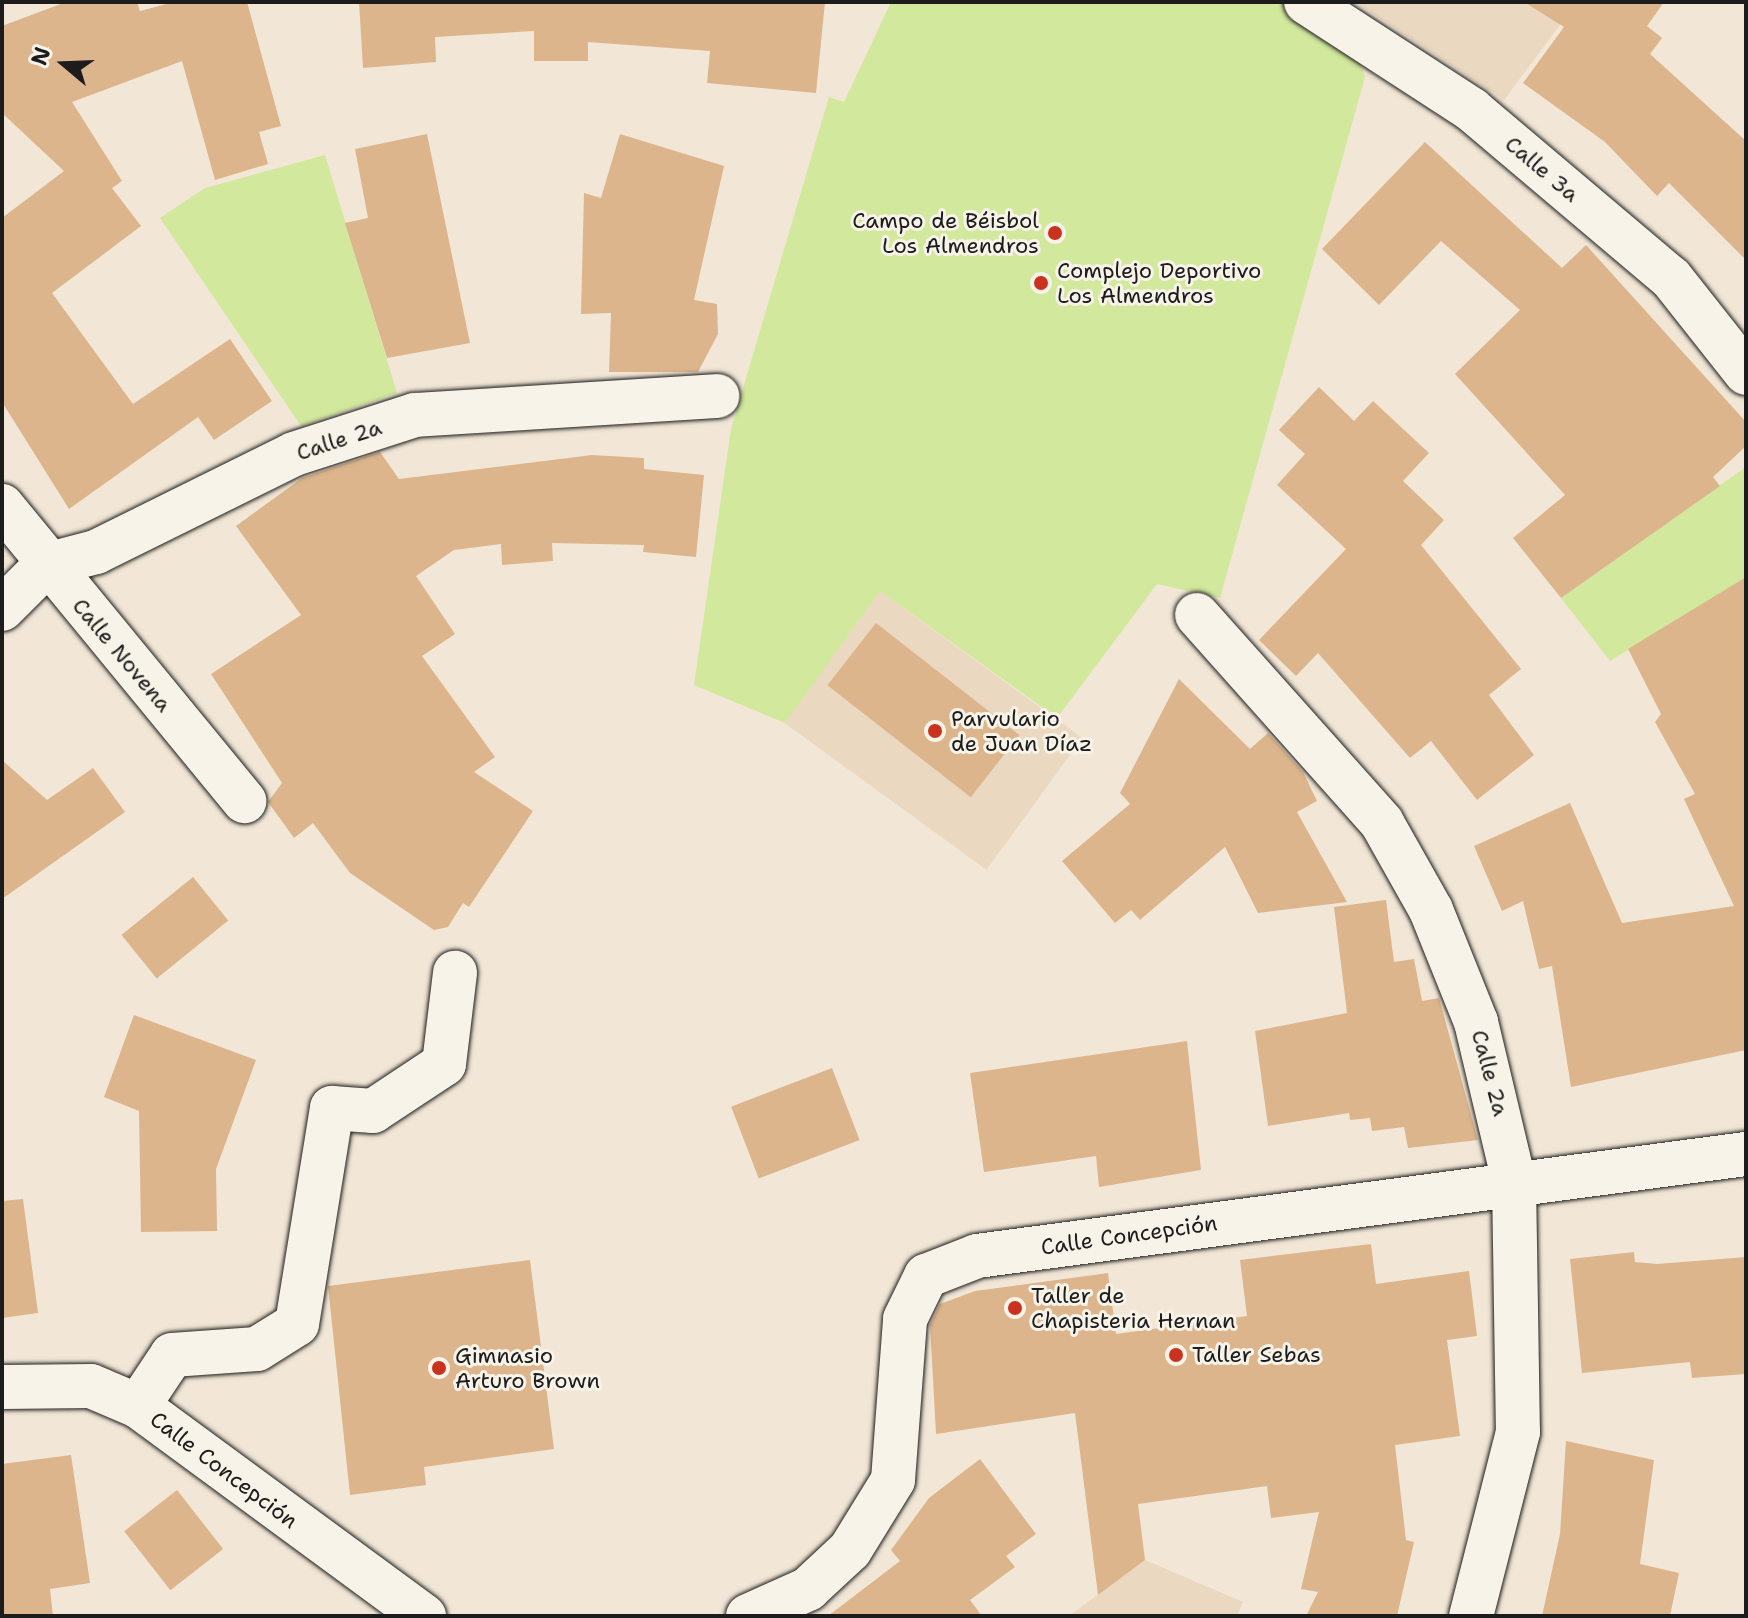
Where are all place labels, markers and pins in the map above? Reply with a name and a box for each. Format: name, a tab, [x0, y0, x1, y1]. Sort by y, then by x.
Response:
place label: Campo de Béisbol Los Almendros	[852, 207, 1039, 258]
marker: Campo de Béisbol Los Almendros	[1046, 224, 1064, 242]
place label: Complejo Deportivo Los Almendros	[1057, 257, 1261, 308]
marker: Complejo Deportivo Los Almendros	[1032, 274, 1050, 292]
place label: Parvulario de Juan Díaz	[951, 705, 1092, 756]
marker: Parvulario de Juan Díaz	[926, 722, 944, 740]
place label: Taller de Chapisteria Hernan	[1031, 1282, 1235, 1334]
marker: Taller de Chapisteria Hernan	[1006, 1299, 1024, 1317]
place label: Gimnasio Arturo Brown	[455, 1342, 600, 1394]
place label: Taller Sebas	[1192, 1342, 1321, 1368]
marker: Taller Sebas	[1167, 1346, 1185, 1364]
marker: Gimnasio Arturo Brown	[430, 1359, 448, 1377]

